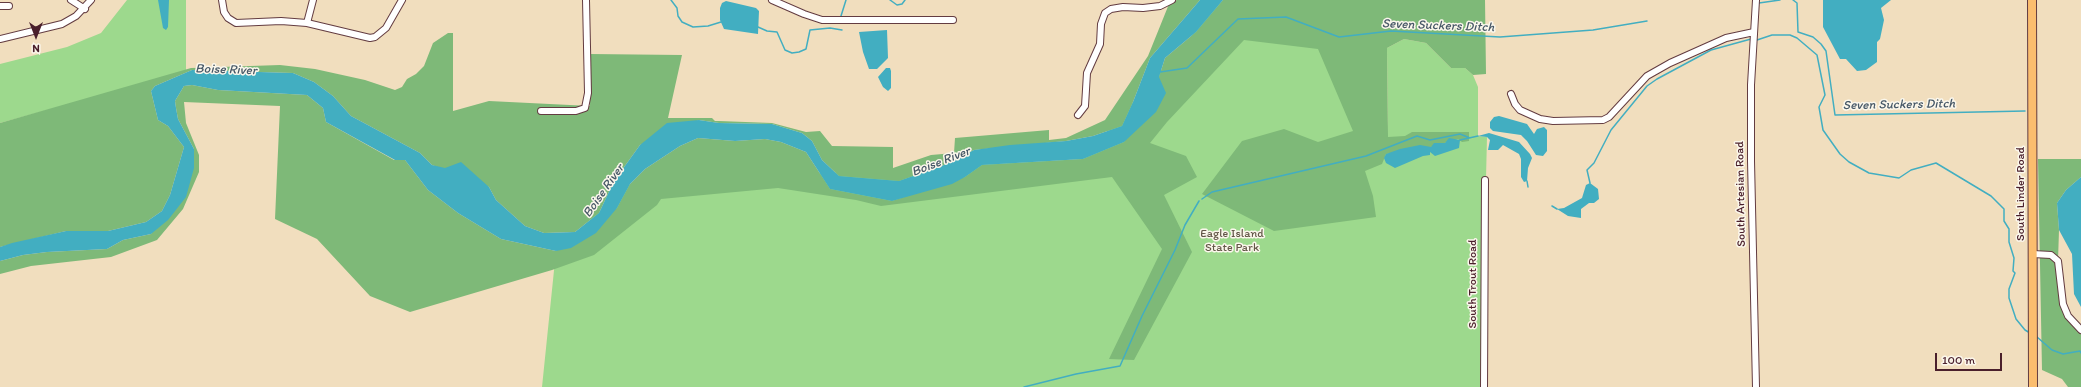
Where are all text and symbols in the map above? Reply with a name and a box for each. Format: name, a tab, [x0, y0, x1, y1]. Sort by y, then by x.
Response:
north arrow	[16, 16, 56, 56]
water label: Seven Suckers Ditch	[1382, 16, 1494, 36]
text: N	[32, 42, 40, 55]
water label: Boise River	[195, 61, 257, 79]
water label: Seven Suckers Ditch	[1843, 96, 1955, 114]
street label: South Artesian Road	[1733, 141, 1749, 247]
water label: Boise River	[909, 144, 973, 180]
street label: South Linder Road	[2014, 147, 2028, 241]
water label: Boise River	[580, 161, 628, 221]
park label: Eagle Island State Park	[1200, 227, 1264, 255]
street label: South Trout Road	[1466, 239, 1480, 329]
scale bar	[1937, 345, 2004, 371]
text: 100 m	[1942, 353, 1975, 367]

